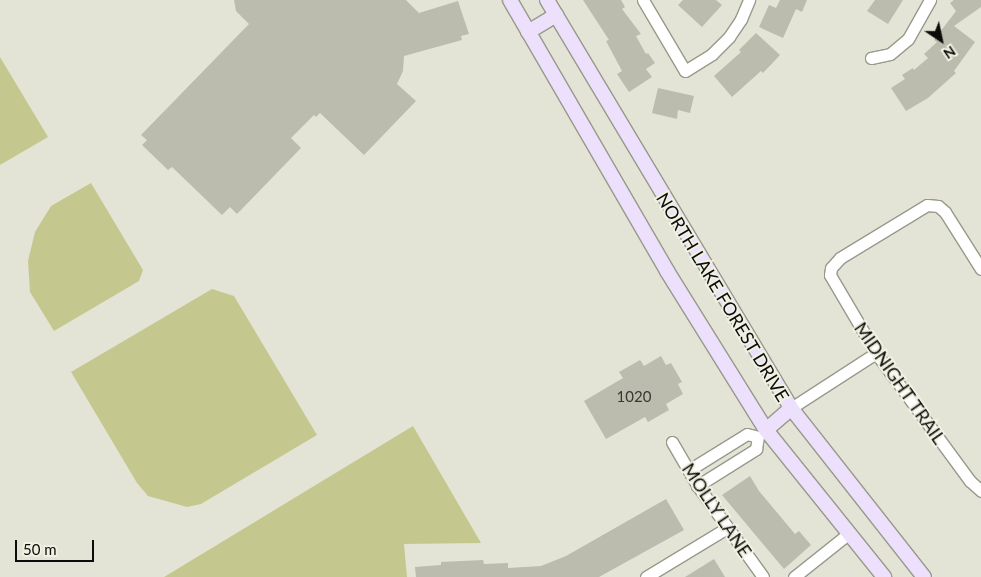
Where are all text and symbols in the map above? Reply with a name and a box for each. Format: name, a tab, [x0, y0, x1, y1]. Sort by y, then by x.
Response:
north arrow	[916, 15, 966, 65]
text: N	[940, 43, 959, 63]
street label: NORTH LAKE FOREST DRIVE	[652, 189, 794, 405]
street label: MIDNIGHT TRAIL	[850, 318, 950, 448]
house number: 1020	[617, 388, 651, 406]
street label: MOLLY LANE	[677, 459, 757, 561]
scale bar	[18, 530, 96, 562]
text: 50 m	[23, 540, 57, 558]

